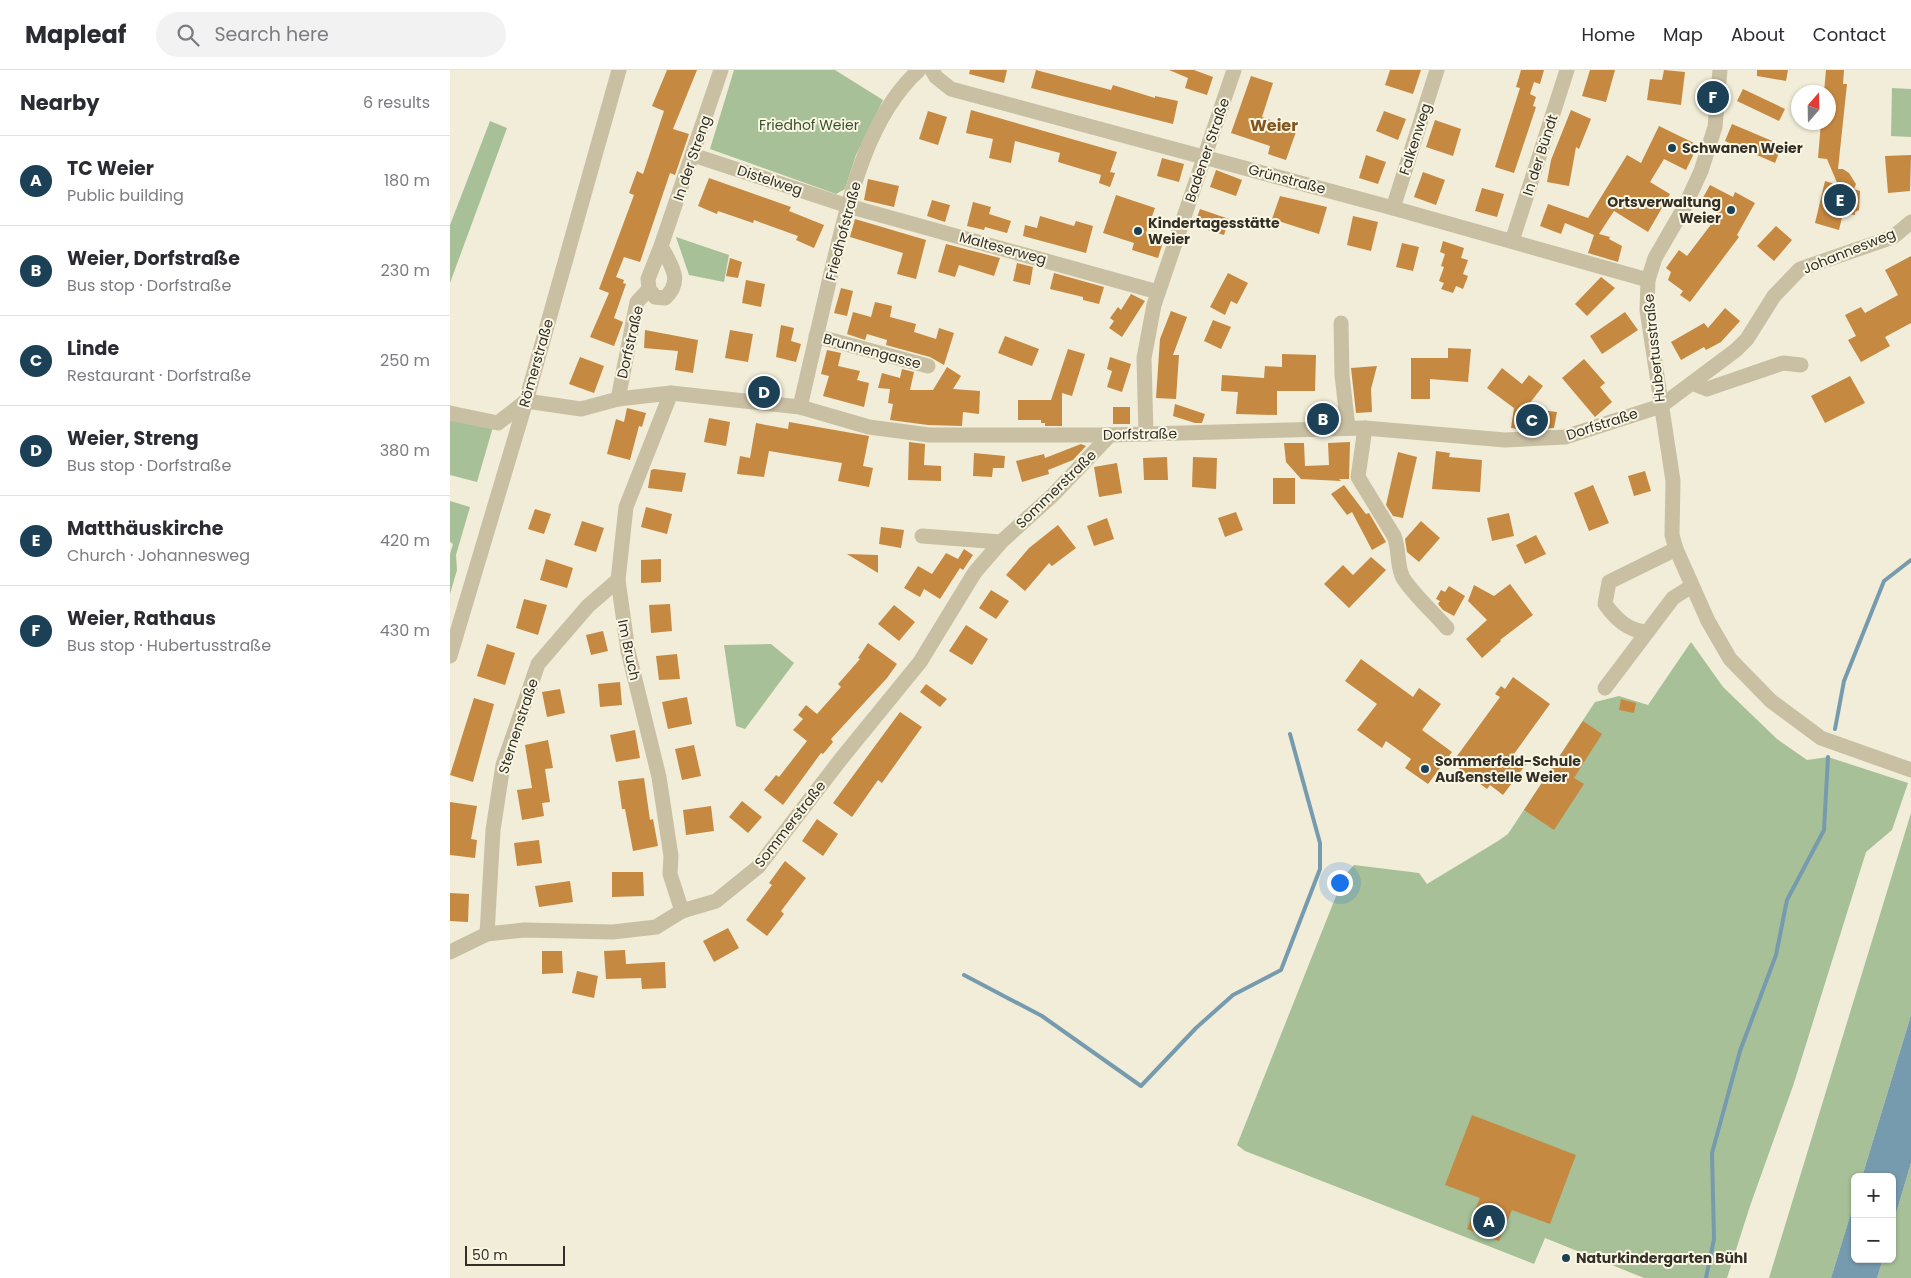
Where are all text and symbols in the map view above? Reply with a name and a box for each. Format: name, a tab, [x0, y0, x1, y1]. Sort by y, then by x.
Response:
search box	[156, 12, 506, 57]
text: Mapleaf	[25, 18, 126, 51]
icon: search	[174, 21, 202, 49]
text: Search here	[214, 21, 329, 48]
text: Home	[1581, 22, 1635, 47]
text: Map	[1663, 22, 1703, 47]
text: About	[1731, 22, 1785, 47]
text: Contact	[1813, 22, 1886, 47]
pin: F	[1697, 78, 1729, 116]
north arrow	[1791, 85, 1836, 130]
text: Nearby	[20, 88, 100, 117]
text: 6 results	[363, 91, 430, 114]
street label: Badener Straße	[1180, 95, 1234, 205]
street label: Falkenweg	[1394, 101, 1436, 177]
street label: In der Bündt	[1517, 112, 1563, 198]
street label: In der Streng	[668, 113, 716, 203]
district label: Weier	[1250, 114, 1298, 137]
park label: Friedhof Weier	[759, 115, 859, 135]
place label: Schwanen Weier	[1682, 138, 1803, 158]
marker: Schwanen Weier	[1666, 142, 1678, 154]
text: TC Weier	[67, 155, 154, 182]
street label: Grünstraße	[1246, 159, 1328, 199]
street label: Distelweg	[735, 160, 805, 200]
text: A	[30, 169, 42, 192]
text: 180 m	[384, 169, 430, 192]
street label: Friedhofstraße	[820, 179, 866, 283]
pin: E	[1824, 181, 1856, 219]
text: Public building	[67, 184, 184, 207]
place label: Ortsverwaltung Weier	[1607, 192, 1721, 228]
marker: Ortsverwaltung Weier	[1725, 204, 1737, 216]
place label: Kindertagesstätte Weier	[1148, 213, 1280, 249]
street label: Johannesweg	[1800, 223, 1898, 279]
marker: Kindertagesstätte Weier	[1132, 225, 1144, 237]
street label: Malteserweg	[957, 227, 1049, 269]
text: Weier, Dorfstraße	[67, 245, 240, 272]
text: B	[31, 259, 41, 282]
text: 230 m	[381, 259, 430, 282]
text: Bus stop · Dorfstraße	[67, 274, 231, 297]
street label: Hubertusstraße	[1638, 293, 1670, 403]
street label: Dorfstraße	[612, 303, 648, 380]
street label: Römerstraße	[514, 316, 558, 410]
street label: Brunnengasse	[821, 328, 923, 374]
text: Linde	[67, 335, 119, 362]
text: C	[30, 349, 42, 372]
text: 250 m	[380, 349, 430, 372]
text: Restaurant · Dorfstraße	[67, 364, 251, 387]
pin: D	[748, 373, 780, 411]
pin: B	[1307, 400, 1339, 438]
pin: C	[1516, 401, 1548, 439]
street label: Dorfstraße	[1564, 403, 1641, 445]
street label: Dorfstraße	[1103, 423, 1177, 445]
text: Weier, Streng	[67, 425, 199, 452]
text: D	[30, 439, 42, 462]
text: 380 m	[380, 439, 430, 462]
street label: Sommerstraße	[1011, 445, 1101, 533]
text: Bus stop · Dorfstraße	[67, 454, 231, 477]
text: Matthäuskirche	[67, 515, 223, 542]
text: E	[32, 529, 40, 552]
text: 420 m	[380, 529, 430, 552]
text: Church · Johannesweg	[67, 544, 250, 567]
text: Weier, Rathaus	[67, 605, 216, 632]
street label: Im Bruch	[613, 618, 645, 682]
text: F	[32, 619, 40, 642]
text: 430 m	[380, 619, 430, 642]
text: Bus stop · Hubertusstraße	[67, 634, 271, 657]
street label: Sternenstraße	[493, 675, 543, 776]
place label: Sommerfeld-Schule Außenstelle Weier	[1435, 751, 1581, 787]
marker: Sommerfeld-Schule Außenstelle Weier	[1419, 763, 1431, 775]
street label: Sommerstraße	[750, 776, 830, 872]
your location	[1327, 870, 1353, 896]
map controls	[1851, 1173, 1896, 1263]
button: +	[1851, 1173, 1896, 1218]
pin: A	[1473, 1202, 1505, 1240]
button: −	[1851, 1218, 1896, 1263]
scale bar	[465, 1243, 565, 1266]
text: 50 m	[472, 1245, 508, 1265]
place label: Naturkindergarten Bühl	[1576, 1248, 1747, 1268]
marker: Naturkindergarten Bühl	[1560, 1252, 1572, 1264]

